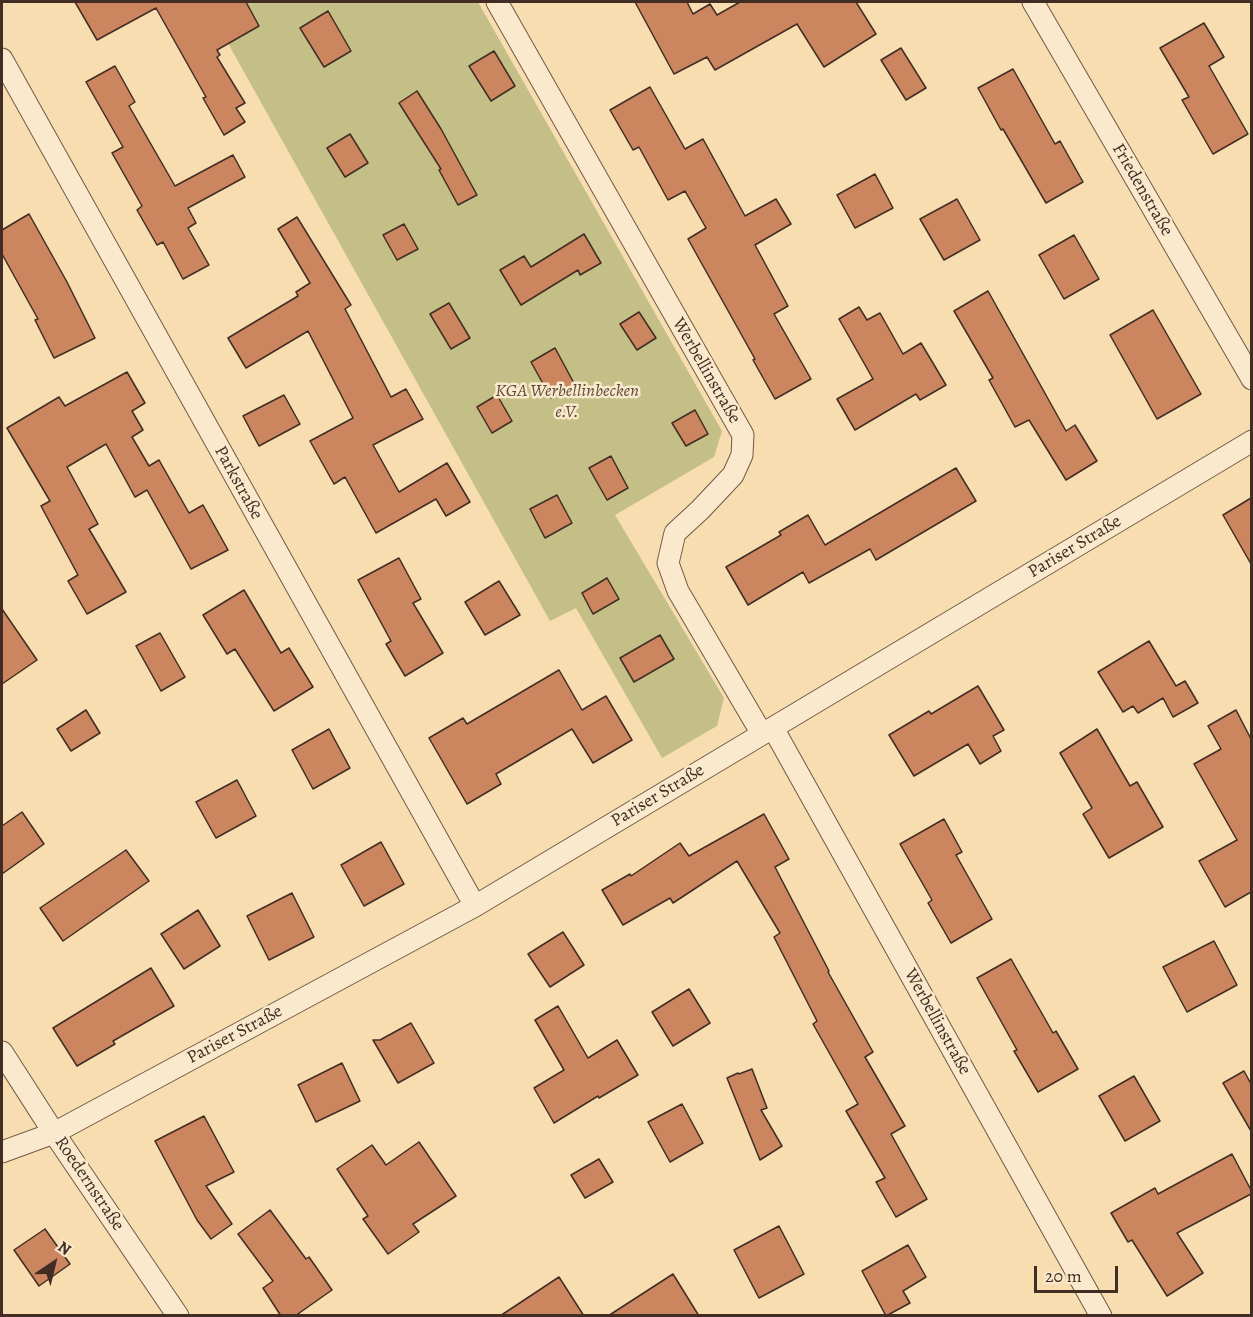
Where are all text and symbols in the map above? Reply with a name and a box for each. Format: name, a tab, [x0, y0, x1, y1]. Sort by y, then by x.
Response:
street label: Friedenstraße	[1107, 140, 1177, 240]
street label: Werbellinstraße	[667, 314, 745, 428]
park label: KGA Werbellinbecken e.V.	[495, 381, 639, 424]
street label: Parkstraße	[209, 442, 267, 524]
street label: Pariser Straße	[1024, 511, 1126, 583]
street label: Pariser Straße	[607, 760, 709, 832]
street label: Werbellinstraße	[899, 965, 975, 1079]
street label: Pariser Straße	[184, 1001, 286, 1069]
street label: Roedernstraße	[50, 1133, 128, 1235]
north arrow	[24, 1233, 84, 1293]
text: N	[53, 1236, 75, 1261]
scale bar	[1037, 1254, 1121, 1292]
text: 20 m	[1045, 1264, 1082, 1288]

